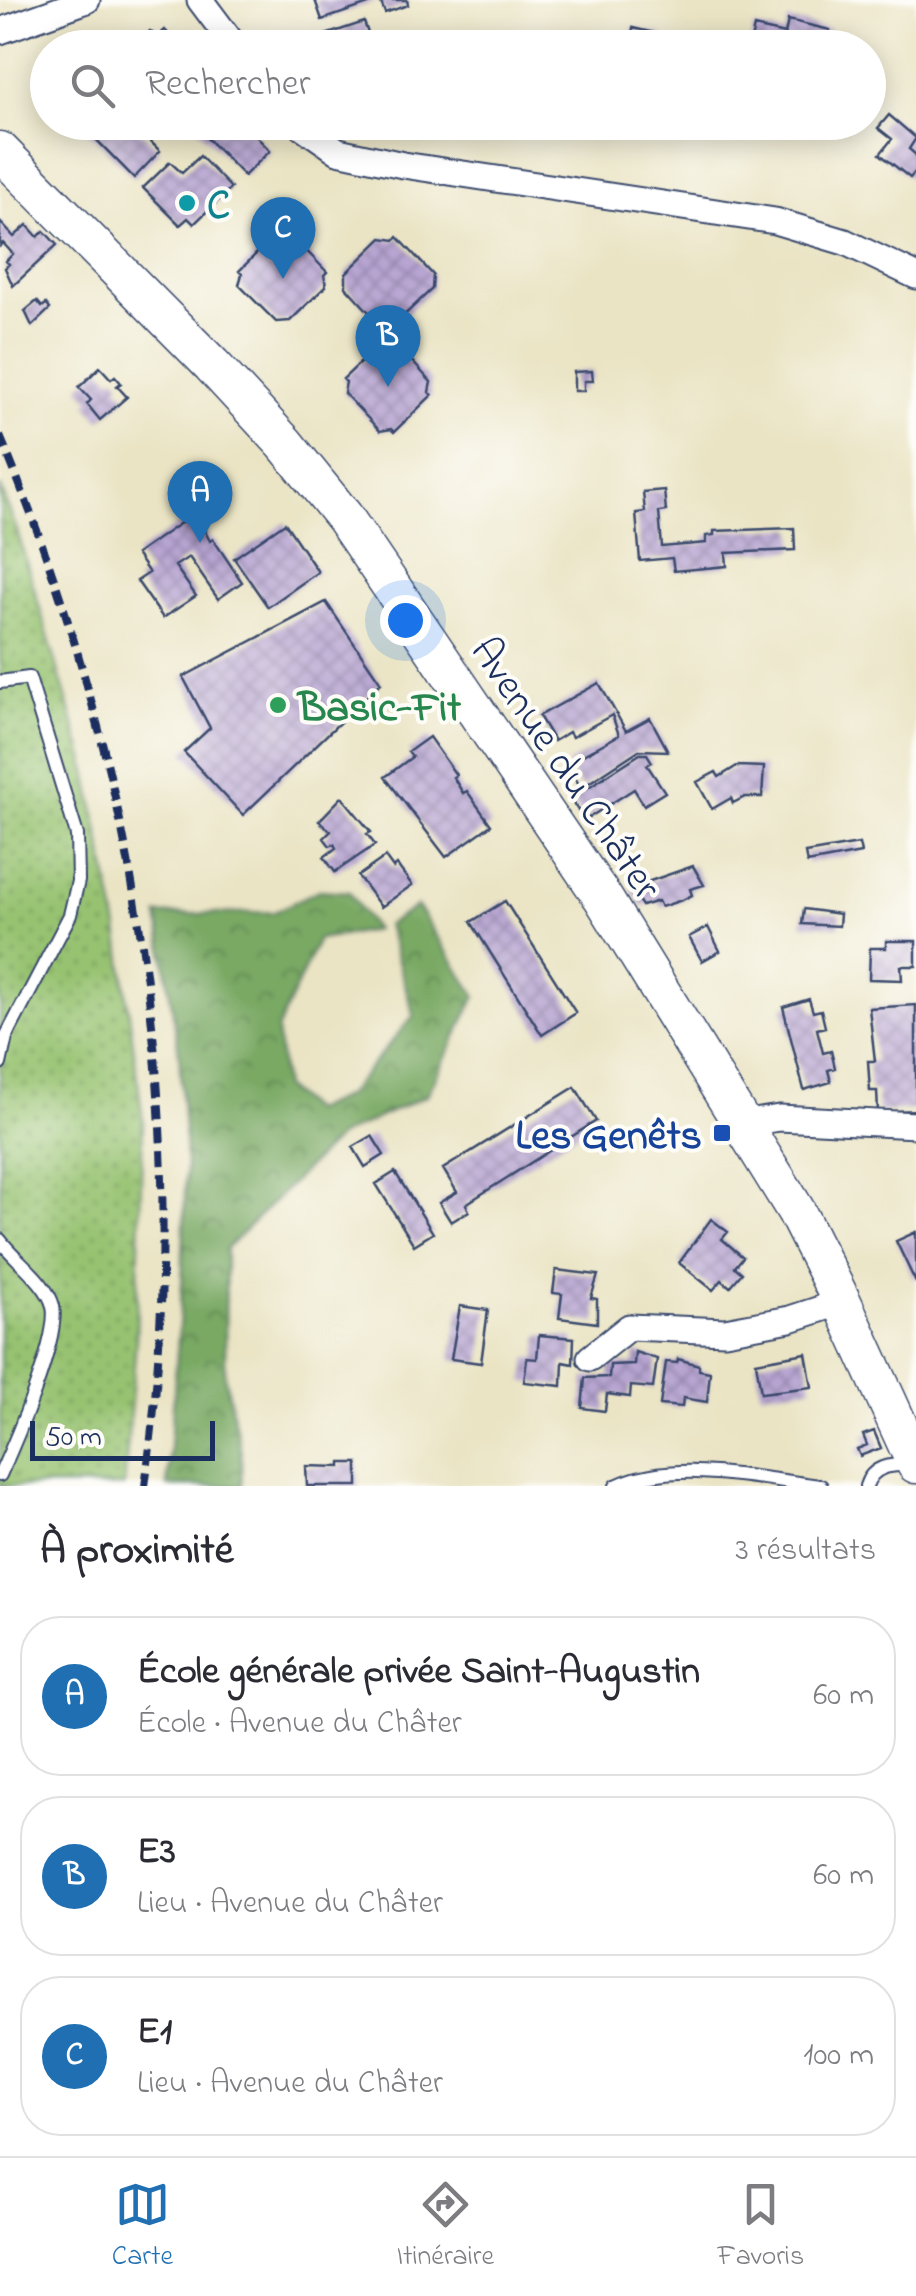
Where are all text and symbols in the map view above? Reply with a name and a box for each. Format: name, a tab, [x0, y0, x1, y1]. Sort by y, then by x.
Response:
search box	[30, 30, 886, 140]
text: Rechercher	[145, 57, 311, 113]
icon: search	[65, 58, 120, 113]
place label: C	[207, 177, 230, 238]
marker: C	[176, 192, 198, 214]
pin: C	[250, 196, 316, 279]
pin: B	[356, 304, 420, 387]
pin: A	[168, 460, 232, 543]
your location	[380, 595, 431, 646]
street label: Avenue du Châter	[454, 626, 676, 914]
place label: Basic-Fit	[296, 679, 462, 740]
marker: Basic-Fit	[267, 694, 289, 716]
place label: Les Genêts	[516, 1107, 702, 1168]
marker: Les Genêts	[711, 1122, 733, 1144]
scale bar	[30, 1416, 215, 1460]
text: 50 m	[45, 1418, 102, 1459]
text: À proximité	[40, 1521, 234, 1582]
text: 3 résultats	[736, 1528, 876, 1575]
text: École générale privée Saint-Augustin	[137, 1645, 700, 1701]
text: A	[65, 1673, 84, 1720]
text: 60 m	[813, 1673, 874, 1720]
text: École · Avenue du Châter	[137, 1701, 462, 1748]
text: E3	[137, 1825, 176, 1881]
text: B	[64, 1853, 85, 1900]
text: 60 m	[813, 1853, 874, 1900]
text: Lieu · Avenue du Châter	[137, 1881, 443, 1928]
text: E1	[137, 2005, 172, 2061]
text: C	[66, 2033, 83, 2080]
text: 100 m	[803, 2033, 874, 2080]
text: Lieu · Avenue du Châter	[137, 2061, 443, 2108]
tab: Carte	[112, 2177, 173, 2278]
tab: Itinéraire	[397, 2177, 494, 2278]
tab: Favoris	[718, 2177, 804, 2278]

